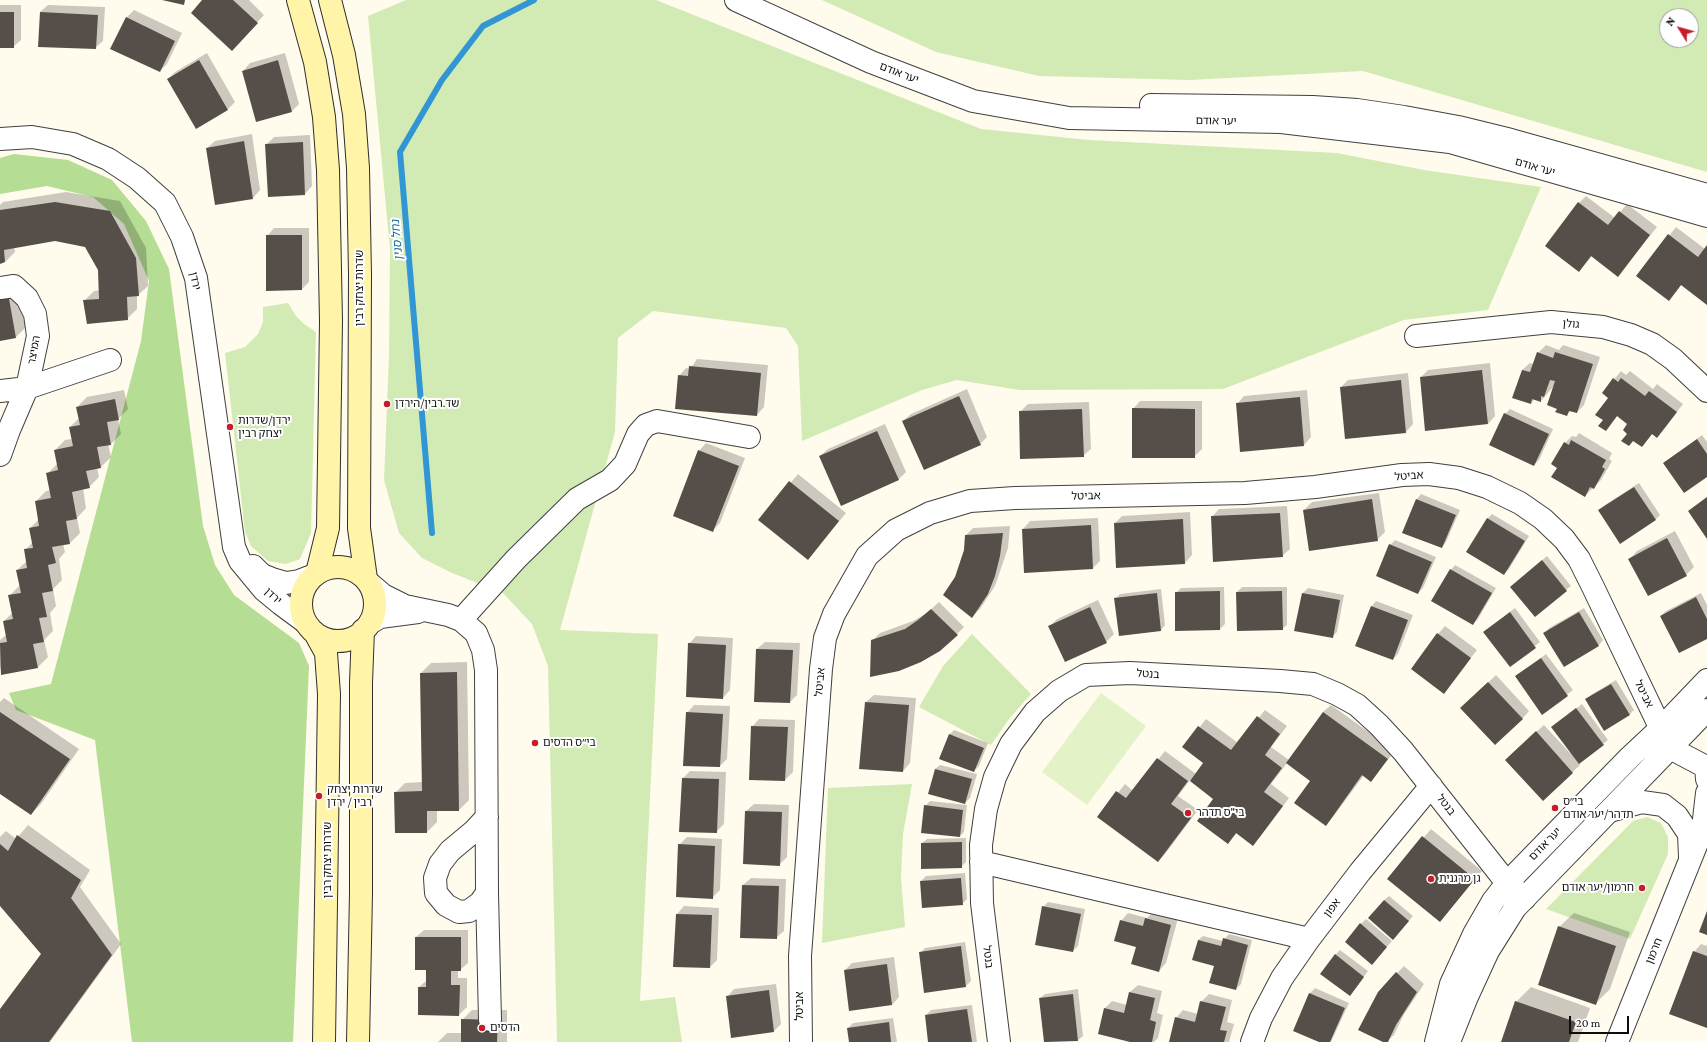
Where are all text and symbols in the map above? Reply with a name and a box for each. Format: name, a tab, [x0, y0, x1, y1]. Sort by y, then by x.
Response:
north arrow	[1659, 8, 1699, 48]
text: N	[1663, 15, 1677, 28]
street label: יער אודם	[877, 59, 921, 87]
street label: יער אודם	[1195, 114, 1237, 128]
street label: יער אודם	[1513, 155, 1557, 179]
water label: נחל סנין	[388, 219, 406, 261]
street label: שדרות יצחק רבין	[353, 250, 367, 326]
street label: ירדן	[187, 271, 203, 291]
street label: גולן	[1562, 317, 1580, 331]
street label: המיצר	[25, 334, 43, 366]
place label: שד.רבין/הירדן	[395, 397, 459, 411]
marker: שד.רבין/הירדן	[382, 399, 392, 409]
place label: ירדן/שדרות יצחק רבין	[238, 414, 290, 440]
marker: ירדן/שדרות יצחק רבין	[225, 422, 235, 432]
street label: אביטל	[1394, 468, 1424, 484]
street label: אביטל	[1071, 489, 1101, 503]
street label: ירדן	[262, 585, 284, 607]
street label: אביטל	[812, 667, 828, 697]
street label: בנטל	[1136, 667, 1160, 681]
street label: אביטל	[1632, 678, 1656, 710]
place label: בי״ס הדסים	[543, 736, 596, 750]
marker: בי״ס הדסים	[530, 738, 540, 748]
place label: שדרות יצחק רבין / ירדן	[327, 783, 383, 809]
marker: שדרות יצחק רבין / ירדן	[314, 791, 324, 801]
street label: בנטל	[1434, 792, 1458, 818]
place label: בי״ס תדהר/יער אודם	[1563, 795, 1633, 821]
marker: בי״ס תדהר/יער אודם	[1550, 803, 1560, 813]
place label: בי"ס תדהר	[1196, 806, 1245, 820]
marker: בי"ס תדהר	[1183, 808, 1193, 818]
street label: שדרות יצחק רבין	[321, 822, 335, 898]
street label: יער אודם	[1526, 825, 1564, 863]
place label: גן מרגנית	[1439, 872, 1481, 886]
marker: גן מרגנית	[1426, 874, 1436, 884]
place label: חרמון/יער אודם	[1562, 881, 1634, 895]
marker: חרמון/יער אודם	[1637, 883, 1647, 893]
street label: אפון	[1321, 896, 1343, 920]
street label: חרמון	[1643, 936, 1665, 966]
street label: בנטל	[980, 945, 996, 969]
street label: אביטל	[793, 991, 807, 1021]
scale bar	[1571, 1008, 1631, 1034]
text: 20 m	[1576, 1016, 1600, 1030]
place label: הדסים	[490, 1021, 520, 1035]
marker: הדסים	[477, 1023, 487, 1033]

